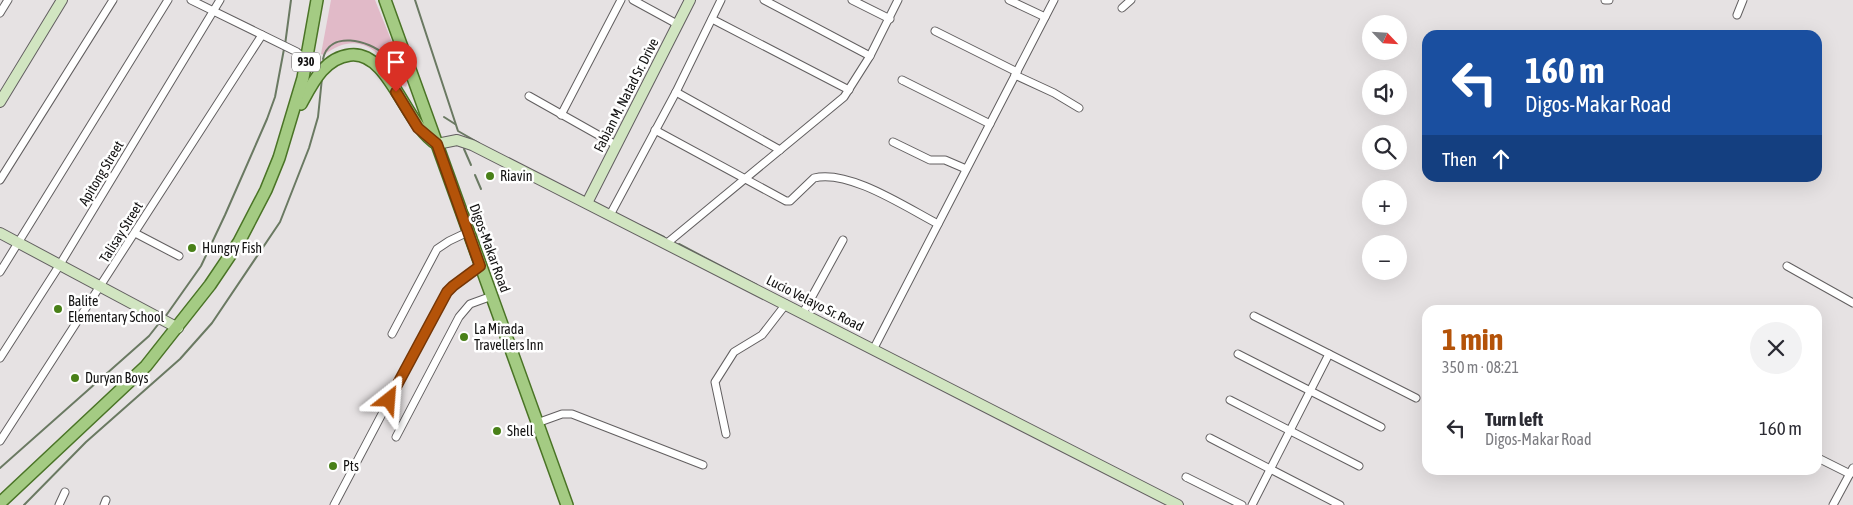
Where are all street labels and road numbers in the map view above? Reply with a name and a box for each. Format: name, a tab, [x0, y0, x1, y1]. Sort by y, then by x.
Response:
street label: Fabian M. Natad Sr. Drive	[590, 35, 662, 155]
road number: 930	[292, 52, 320, 72]
street label: Apitong Street	[75, 138, 127, 208]
street label: Talisay Street	[96, 199, 146, 265]
street label: Digos-Makar Road	[467, 201, 513, 295]
street label: Lucio Velayo Sr. Road	[764, 272, 866, 334]

